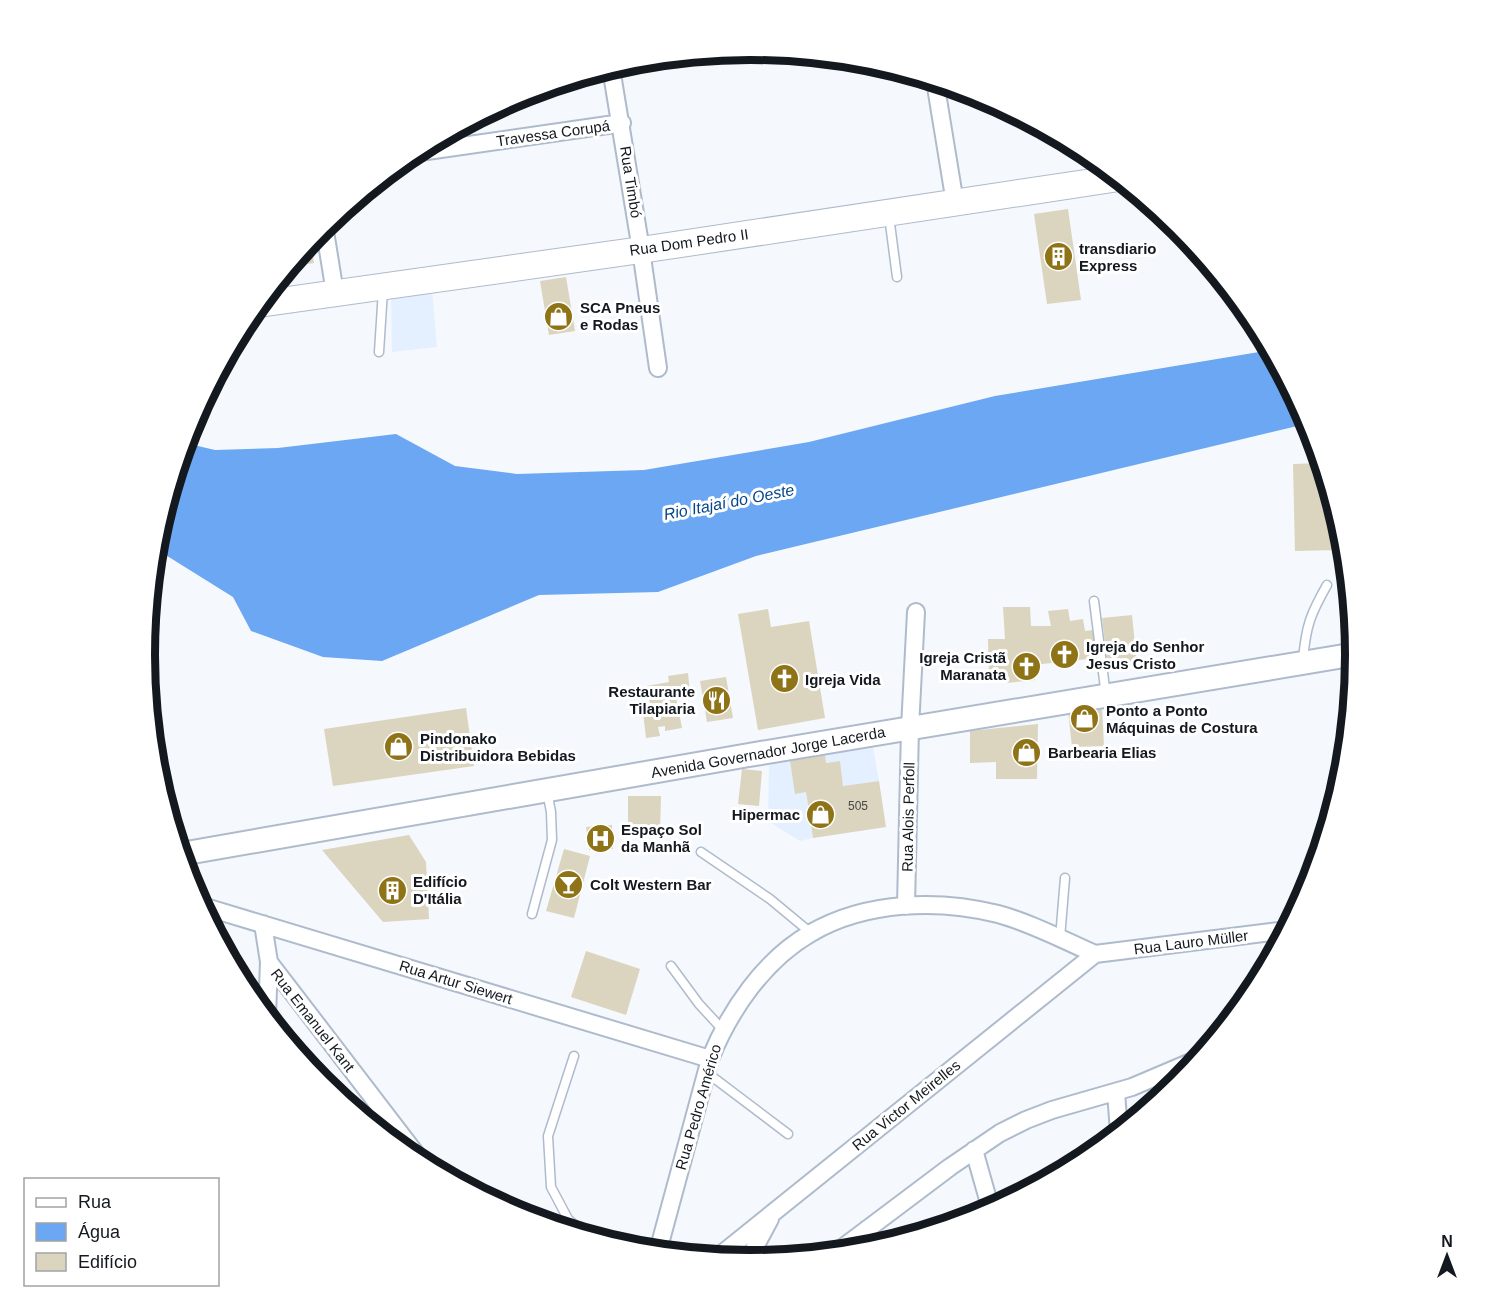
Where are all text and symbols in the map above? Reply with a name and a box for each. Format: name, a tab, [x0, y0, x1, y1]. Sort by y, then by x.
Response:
street label: Travessa Corupá	[495, 117, 612, 149]
street label: Rua Timbó	[617, 145, 645, 219]
street label: Rua Dom Pedro II	[628, 225, 750, 259]
place label: transdiario Express	[1079, 240, 1157, 274]
building icon: transdiario Express	[1042, 241, 1074, 273]
place label: SCA Pneus e Rodas	[580, 299, 660, 333]
shop icon: SCA Pneus e Rodas	[543, 300, 575, 332]
water label: Rio Itajaí do Oeste	[662, 481, 796, 523]
place label: Igreja do Senhor Jesus Cristo	[1086, 638, 1205, 672]
church icon: Igreja do Senhor Jesus Cristo	[1049, 639, 1081, 671]
place label: Igreja Cristã Maranata	[919, 649, 1007, 683]
church icon: Igreja Cristã Maranata	[1011, 650, 1043, 682]
church icon: Igreja Vida	[768, 663, 800, 695]
place label: Igreja Vida	[805, 671, 881, 688]
place label: Restaurante Tilapiaria	[608, 683, 696, 717]
restaurant icon: Restaurante Tilapiaria	[700, 684, 732, 716]
place label: Ponto a Ponto Máquinas de Costura	[1106, 702, 1258, 736]
shop icon: Ponto a Ponto Máquinas de Costura	[1069, 703, 1101, 735]
street label: Avenida Governador Jorge Lacerda	[650, 723, 887, 781]
place label: Pindonako Distribuidora Bebidas	[420, 730, 576, 764]
shop icon: Pindonako Distribuidora Bebidas	[383, 731, 415, 763]
shop icon: Barbearia Elias	[1011, 736, 1043, 768]
place label: Barbearia Elias	[1048, 744, 1156, 761]
street label: Rua Alois Perfoll	[899, 762, 917, 872]
shop icon: Hipermac	[805, 798, 837, 830]
house number: 505	[848, 799, 868, 813]
place label: Hipermac	[732, 806, 800, 823]
place label: Espaço Sol da Manhã	[621, 821, 702, 855]
hospital icon: Espaço Sol da Manhã	[584, 822, 616, 854]
bar icon: Colt Western Bar	[553, 868, 585, 900]
place label: Edifício D'Itália	[413, 873, 467, 907]
building icon: Edifício D'Itália	[376, 874, 408, 906]
place label: Colt Western Bar	[590, 876, 712, 893]
street label: Rua Lauro Müller	[1133, 927, 1249, 957]
street label: Rua Artur Siewert	[397, 957, 515, 1008]
street label: Rua Emanuel Kant	[268, 965, 359, 1075]
street label: Rua Pedro Américo	[672, 1042, 724, 1172]
street label: Rua Victor Meirelles	[849, 1056, 963, 1154]
legend	[24, 1178, 219, 1286]
text: Rua	[78, 1192, 112, 1212]
text: Água	[78, 1222, 121, 1242]
north arrow	[1417, 1226, 1477, 1286]
text: N	[1441, 1233, 1453, 1250]
text: Edifício	[78, 1252, 137, 1272]

